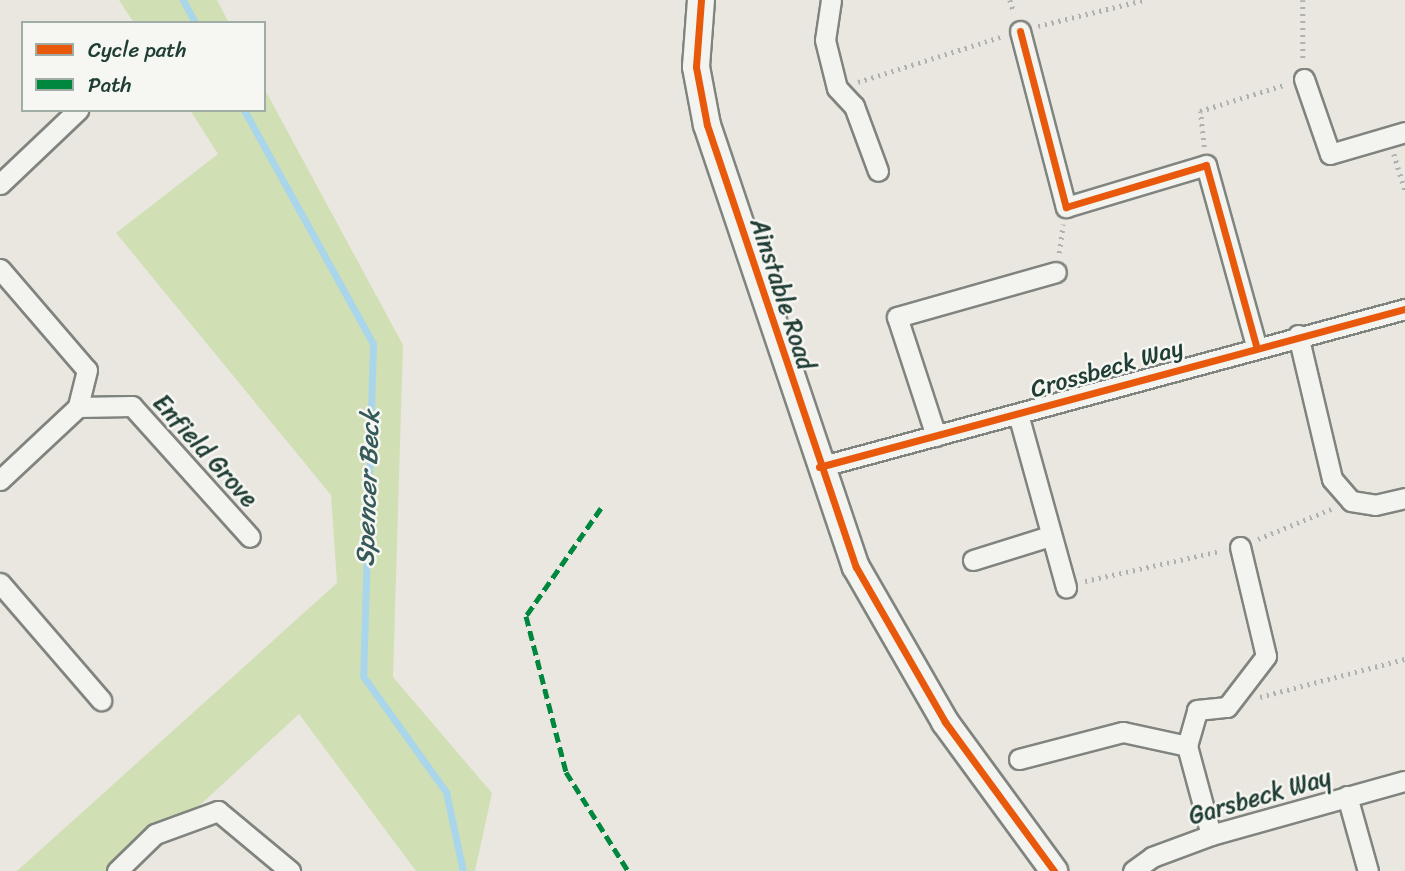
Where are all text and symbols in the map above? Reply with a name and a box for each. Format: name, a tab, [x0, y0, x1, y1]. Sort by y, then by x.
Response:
legend	[21, 21, 266, 112]
text: Cycle path	[88, 31, 187, 69]
text: Path	[88, 66, 131, 104]
street label: Ainstable Road	[744, 215, 820, 373]
street label: Crossbeck Way	[1027, 333, 1187, 405]
street label: Enfield Grove	[147, 388, 263, 514]
water label: Spencer Beck	[350, 409, 386, 567]
street label: Garsbeck Way	[1185, 763, 1335, 831]

